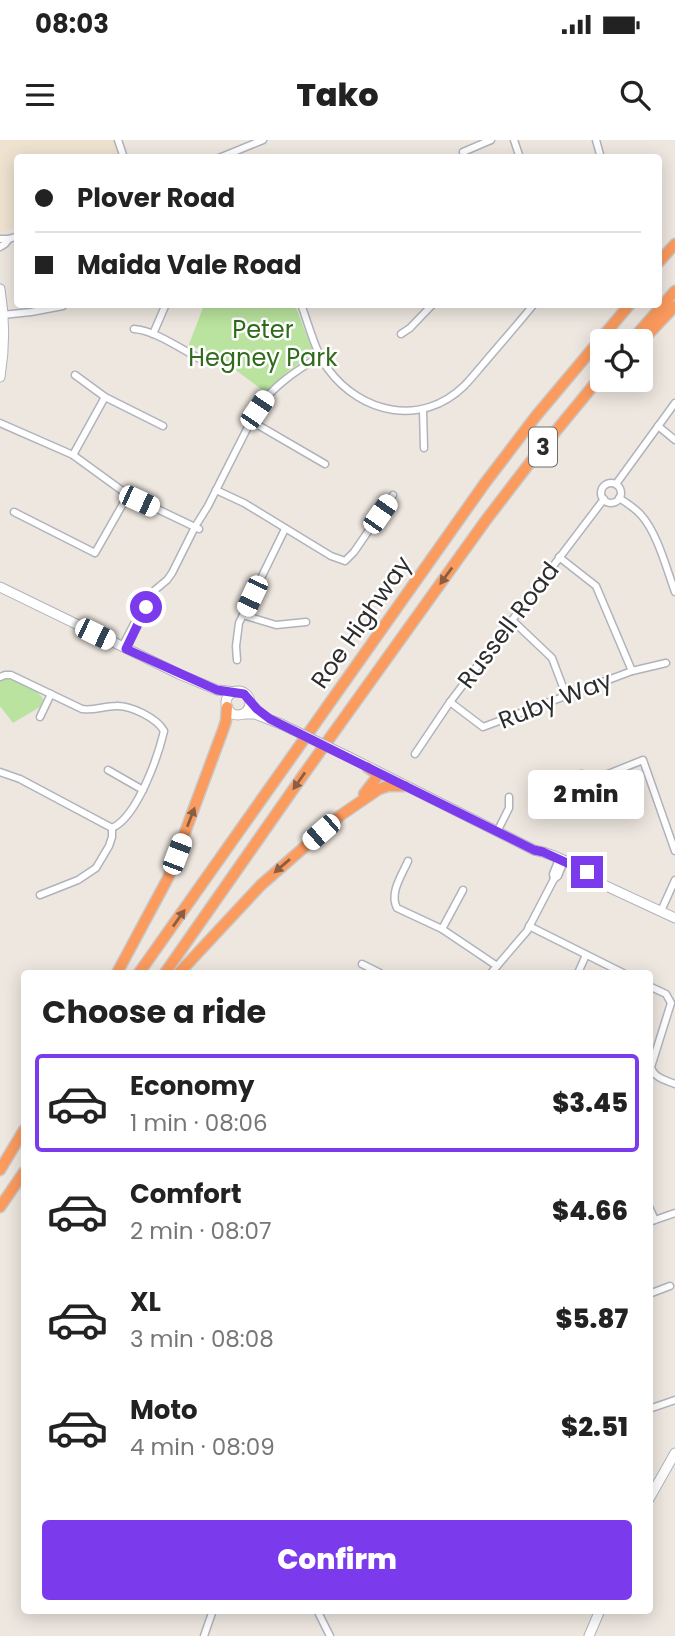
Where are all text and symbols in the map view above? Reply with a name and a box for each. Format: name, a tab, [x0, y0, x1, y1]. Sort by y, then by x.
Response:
text: 08:03	[35, 6, 109, 42]
text: Tako	[296, 72, 379, 117]
icon: menu	[21, 76, 59, 114]
icon: search	[616, 76, 654, 114]
text: Plover Road	[77, 180, 235, 216]
text: Maida Vale Road	[77, 247, 302, 283]
park label: Peter Hegney Park	[188, 313, 338, 374]
map controls	[590, 329, 653, 392]
button: locate	[590, 329, 653, 392]
car	[237, 387, 278, 433]
road number: 3	[529, 428, 557, 466]
car	[116, 483, 163, 519]
car	[360, 491, 401, 537]
street label: Roe Highway	[303, 549, 419, 695]
street label: Russell Road	[450, 555, 566, 695]
one-way arrow	[439, 567, 453, 585]
car	[234, 573, 271, 619]
route start	[130, 591, 162, 623]
car	[72, 615, 119, 653]
street label: Ruby Way	[493, 663, 617, 737]
callout: 2 min	[529, 770, 645, 820]
one-way arrow	[293, 772, 307, 790]
text: 2 min	[554, 778, 618, 810]
one-way arrow	[185, 807, 196, 828]
car	[299, 810, 344, 854]
car	[160, 831, 195, 877]
route end	[571, 856, 603, 888]
one-way arrow	[274, 858, 291, 873]
one-way arrow	[172, 909, 186, 927]
text: Choose a ride	[42, 989, 266, 1034]
text: Economy	[130, 1068, 254, 1104]
icon: car	[46, 1072, 109, 1135]
text: $3.45	[552, 1085, 628, 1121]
text: 1 min · 08:06	[130, 1107, 268, 1139]
text: Comfort	[130, 1176, 242, 1212]
icon: car	[46, 1180, 109, 1243]
text: $4.66	[552, 1193, 628, 1229]
text: 2 min · 08:07	[130, 1215, 271, 1247]
text: XL	[130, 1284, 161, 1320]
icon: car	[46, 1288, 109, 1351]
text: $5.87	[555, 1301, 628, 1337]
text: 3 min · 08:08	[130, 1323, 274, 1355]
text: Moto	[130, 1392, 198, 1428]
icon: car	[46, 1396, 109, 1459]
text: $2.51	[561, 1409, 628, 1445]
text: 4 min · 08:09	[130, 1431, 275, 1463]
button: Confirm	[42, 1520, 632, 1600]

